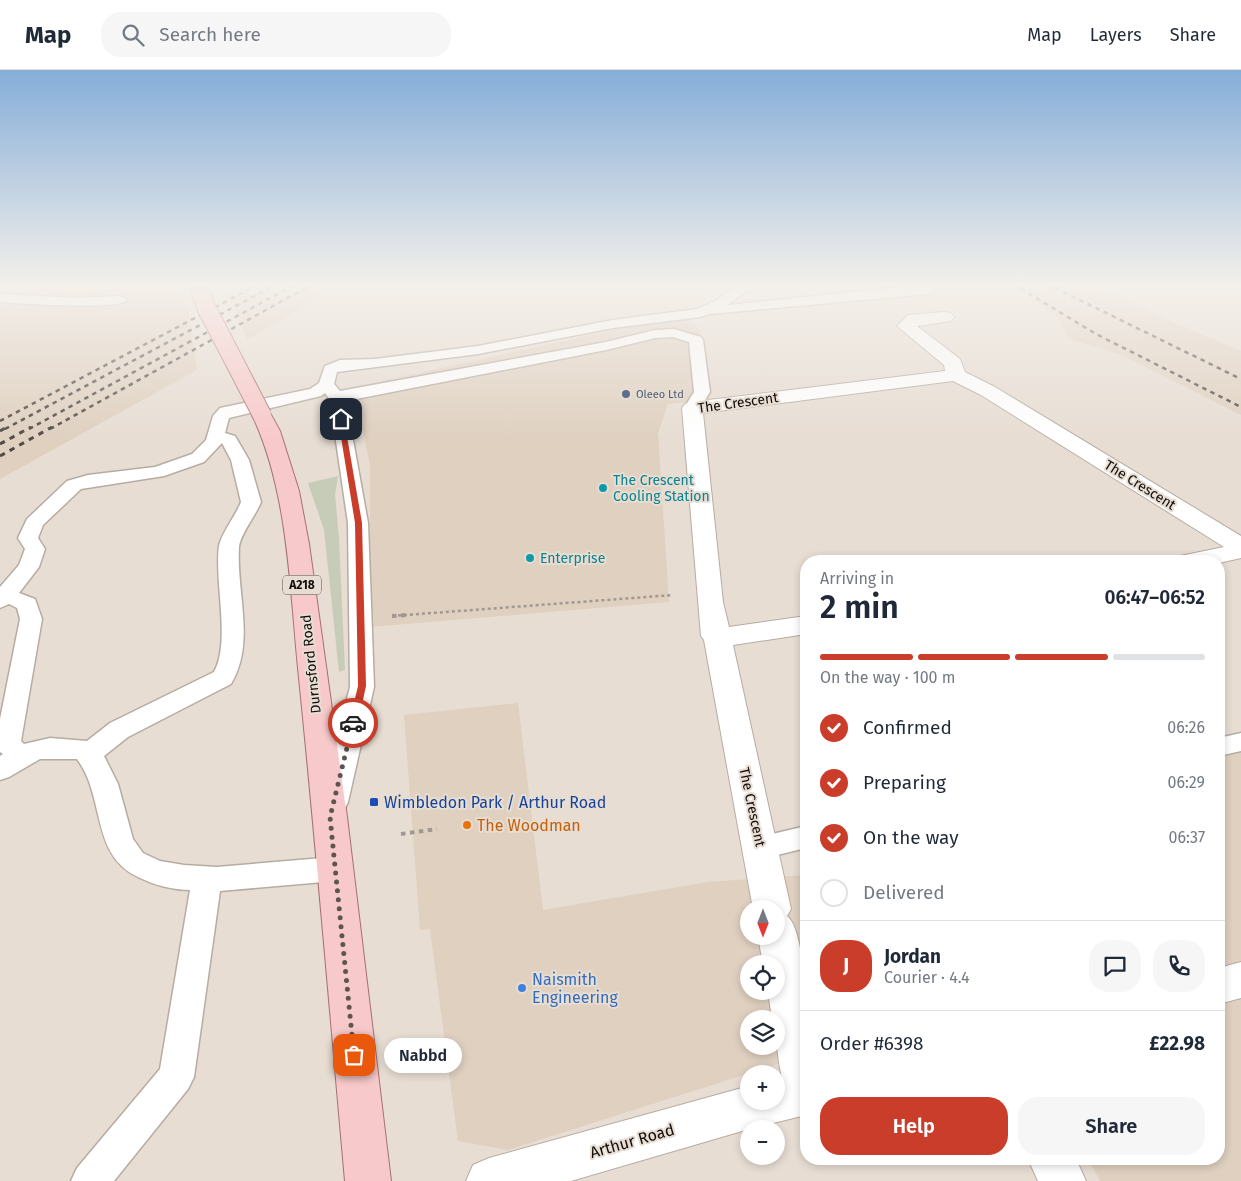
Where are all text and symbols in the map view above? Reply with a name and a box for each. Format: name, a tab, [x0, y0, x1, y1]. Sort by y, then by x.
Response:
search box	[101, 12, 451, 57]
text: Map	[25, 21, 71, 49]
icon: search	[119, 21, 147, 49]
text: Search here	[159, 23, 261, 46]
text: Map	[1027, 24, 1062, 46]
text: Layers	[1090, 24, 1142, 46]
text: Share	[1170, 24, 1216, 46]
marker: Oleeo Ltd	[620, 388, 632, 400]
place label: Oleeo Ltd	[636, 388, 684, 401]
street label: The Crescent	[697, 389, 780, 417]
pin	[320, 398, 362, 440]
icon: home	[327, 405, 355, 433]
street label: The Crescent	[1101, 456, 1180, 514]
place label: The Crescent Cooling Station	[613, 472, 710, 505]
marker: The Crescent Cooling Station	[597, 482, 609, 494]
place label: Enterprise	[540, 550, 605, 567]
marker: Enterprise	[524, 552, 536, 564]
text: Arriving in	[820, 569, 894, 588]
road number: A218	[283, 576, 321, 594]
text: 06:47–06:52	[1104, 586, 1205, 609]
text: 2 min	[820, 588, 899, 626]
street label: Durnsford Road	[297, 614, 325, 714]
text: On the way · 100 m	[820, 668, 955, 687]
courier	[328, 698, 378, 748]
icon: car	[339, 709, 367, 737]
icon: check	[820, 714, 848, 742]
text: Confirmed	[863, 716, 952, 739]
text: 06:26	[1167, 718, 1205, 737]
street label: The Crescent	[735, 766, 769, 849]
icon: check	[820, 769, 848, 797]
text: Preparing	[863, 771, 946, 794]
text: 06:29	[1168, 773, 1205, 792]
place label: Wimbledon Park / Arthur Road	[384, 793, 606, 812]
marker: Wimbledon Park / Arthur Road	[368, 796, 380, 808]
place label: The Woodman	[477, 816, 581, 835]
marker: The Woodman	[461, 819, 473, 831]
icon: check	[820, 824, 848, 852]
text: On the way	[863, 826, 959, 849]
text: 06:37	[1169, 828, 1205, 847]
text: Delivered	[863, 881, 945, 904]
north arrow	[740, 900, 785, 945]
map controls	[740, 900, 785, 1165]
button: chat	[1089, 940, 1141, 992]
button: phone	[1153, 940, 1205, 992]
text: Jordan	[884, 945, 941, 968]
text: J	[843, 954, 849, 977]
button: locate	[740, 955, 785, 1000]
text: Courier · 4.4	[884, 968, 970, 987]
place label: Naismith Engineering	[532, 970, 618, 1007]
marker: Naismith Engineering	[516, 982, 528, 994]
button: layers	[740, 1010, 785, 1055]
text: Order #6398	[820, 1032, 923, 1055]
text: £22.98	[1149, 1032, 1205, 1055]
pin	[333, 1034, 375, 1076]
callout: Nabbd	[384, 1038, 462, 1072]
icon: bag	[340, 1041, 368, 1069]
text: Nabbd	[399, 1046, 447, 1065]
button: +	[740, 1065, 785, 1110]
button: Help	[820, 1097, 1008, 1155]
button: Share	[1018, 1097, 1205, 1155]
street label: Arthur Road	[588, 1120, 676, 1162]
button: −	[740, 1120, 785, 1165]

